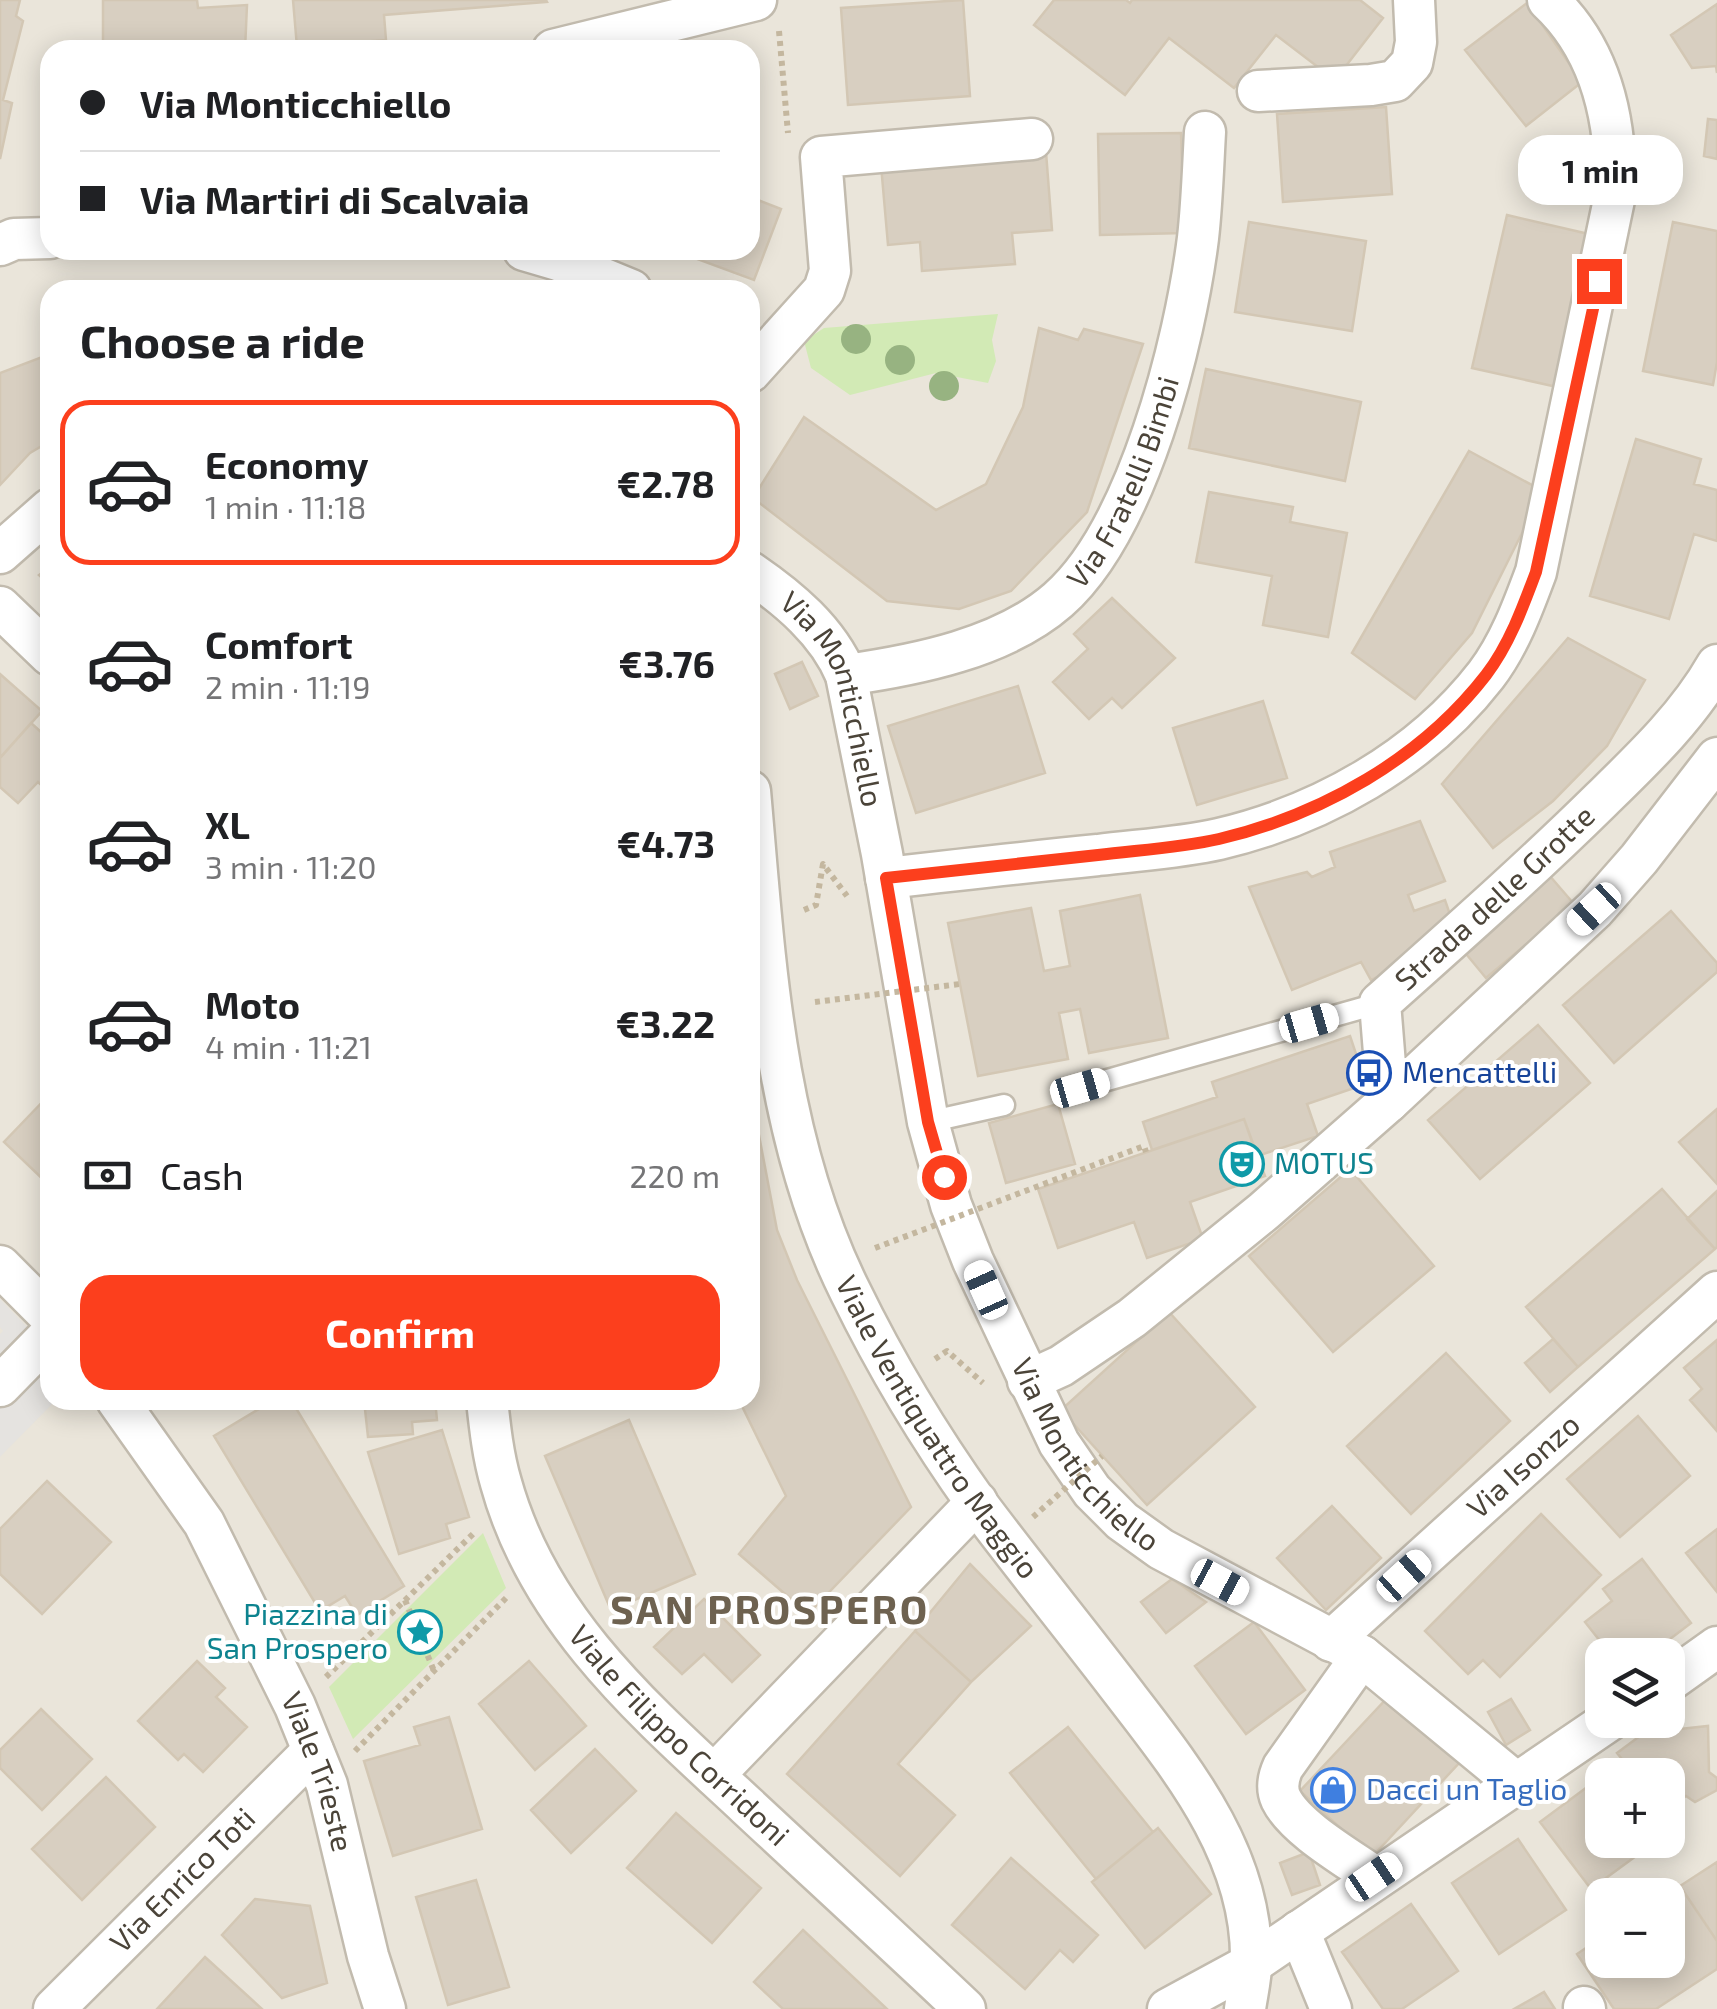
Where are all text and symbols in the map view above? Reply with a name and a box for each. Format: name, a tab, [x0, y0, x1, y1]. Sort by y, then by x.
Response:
text: Via Monticchiello	[140, 80, 451, 126]
callout: 1 min	[1516, 136, 1682, 206]
text: 1 min	[1562, 151, 1639, 189]
text: Via Martiri di Scalvaia	[140, 176, 530, 222]
route end	[1577, 259, 1622, 304]
text: Choose a ride	[80, 313, 365, 367]
street label: Via Fratelli Bimbi	[1058, 372, 1185, 595]
icon: car	[85, 438, 175, 528]
text: Economy	[205, 441, 369, 487]
text: €2.78	[617, 460, 715, 506]
text: 1 min · 11:18	[205, 487, 366, 525]
street label: Via Monticchiello	[774, 583, 892, 810]
icon: car	[85, 618, 175, 708]
text: Comfort	[205, 621, 353, 667]
text: €3.76	[619, 640, 715, 686]
text: 2 min · 11:19	[205, 667, 371, 705]
street label: Strada delle Grotte	[1387, 797, 1601, 997]
icon: car	[85, 798, 175, 888]
text: XL	[205, 801, 250, 847]
text: €4.73	[617, 820, 715, 866]
text: 3 min · 11:20	[205, 847, 377, 885]
car	[1562, 878, 1626, 940]
icon: car	[85, 978, 175, 1068]
text: Moto	[205, 981, 300, 1027]
text: €3.22	[616, 1000, 715, 1046]
car	[1276, 1000, 1342, 1046]
text: 4 min · 11:21	[205, 1027, 372, 1065]
bus stop icon: Mencattelli	[1346, 1050, 1392, 1096]
place label: Mencattelli	[1402, 1053, 1557, 1089]
car	[1047, 1065, 1113, 1111]
theatre icon: MOTUS	[1219, 1141, 1265, 1187]
place label: MOTUS	[1274, 1144, 1374, 1180]
icon: cash	[80, 1148, 135, 1203]
text: Cash	[160, 1152, 244, 1198]
route start	[922, 1155, 967, 1200]
text: 220 m	[630, 1156, 720, 1194]
car	[960, 1256, 1012, 1324]
street label: Viale Ventiquattro Maggio	[829, 1269, 1048, 1585]
button: Confirm	[80, 1275, 720, 1390]
street label: Via Monticchiello	[1005, 1352, 1167, 1558]
street label: Via Isonzo	[1459, 1405, 1586, 1525]
car	[1372, 1545, 1436, 1607]
car	[1186, 1555, 1254, 1609]
district label: SAN PROSPERO	[610, 1584, 930, 1632]
place label: Piazzina di San Prospero	[207, 1595, 388, 1665]
place icon: Piazzina di San Prospero	[397, 1609, 443, 1655]
street label: Viale Filippo Corridoni	[562, 1617, 798, 1852]
map controls	[1585, 1638, 1685, 1978]
button: layers	[1585, 1638, 1685, 1738]
street label: Viale Trieste	[275, 1685, 362, 1855]
button: +	[1585, 1758, 1685, 1858]
shop icon: Dacci un Taglio	[1310, 1767, 1356, 1813]
place label: Dacci un Taglio	[1366, 1770, 1567, 1806]
street label: Via Enrico Toti	[101, 1799, 262, 1959]
car	[1341, 1848, 1407, 1906]
button: −	[1585, 1878, 1685, 1978]

